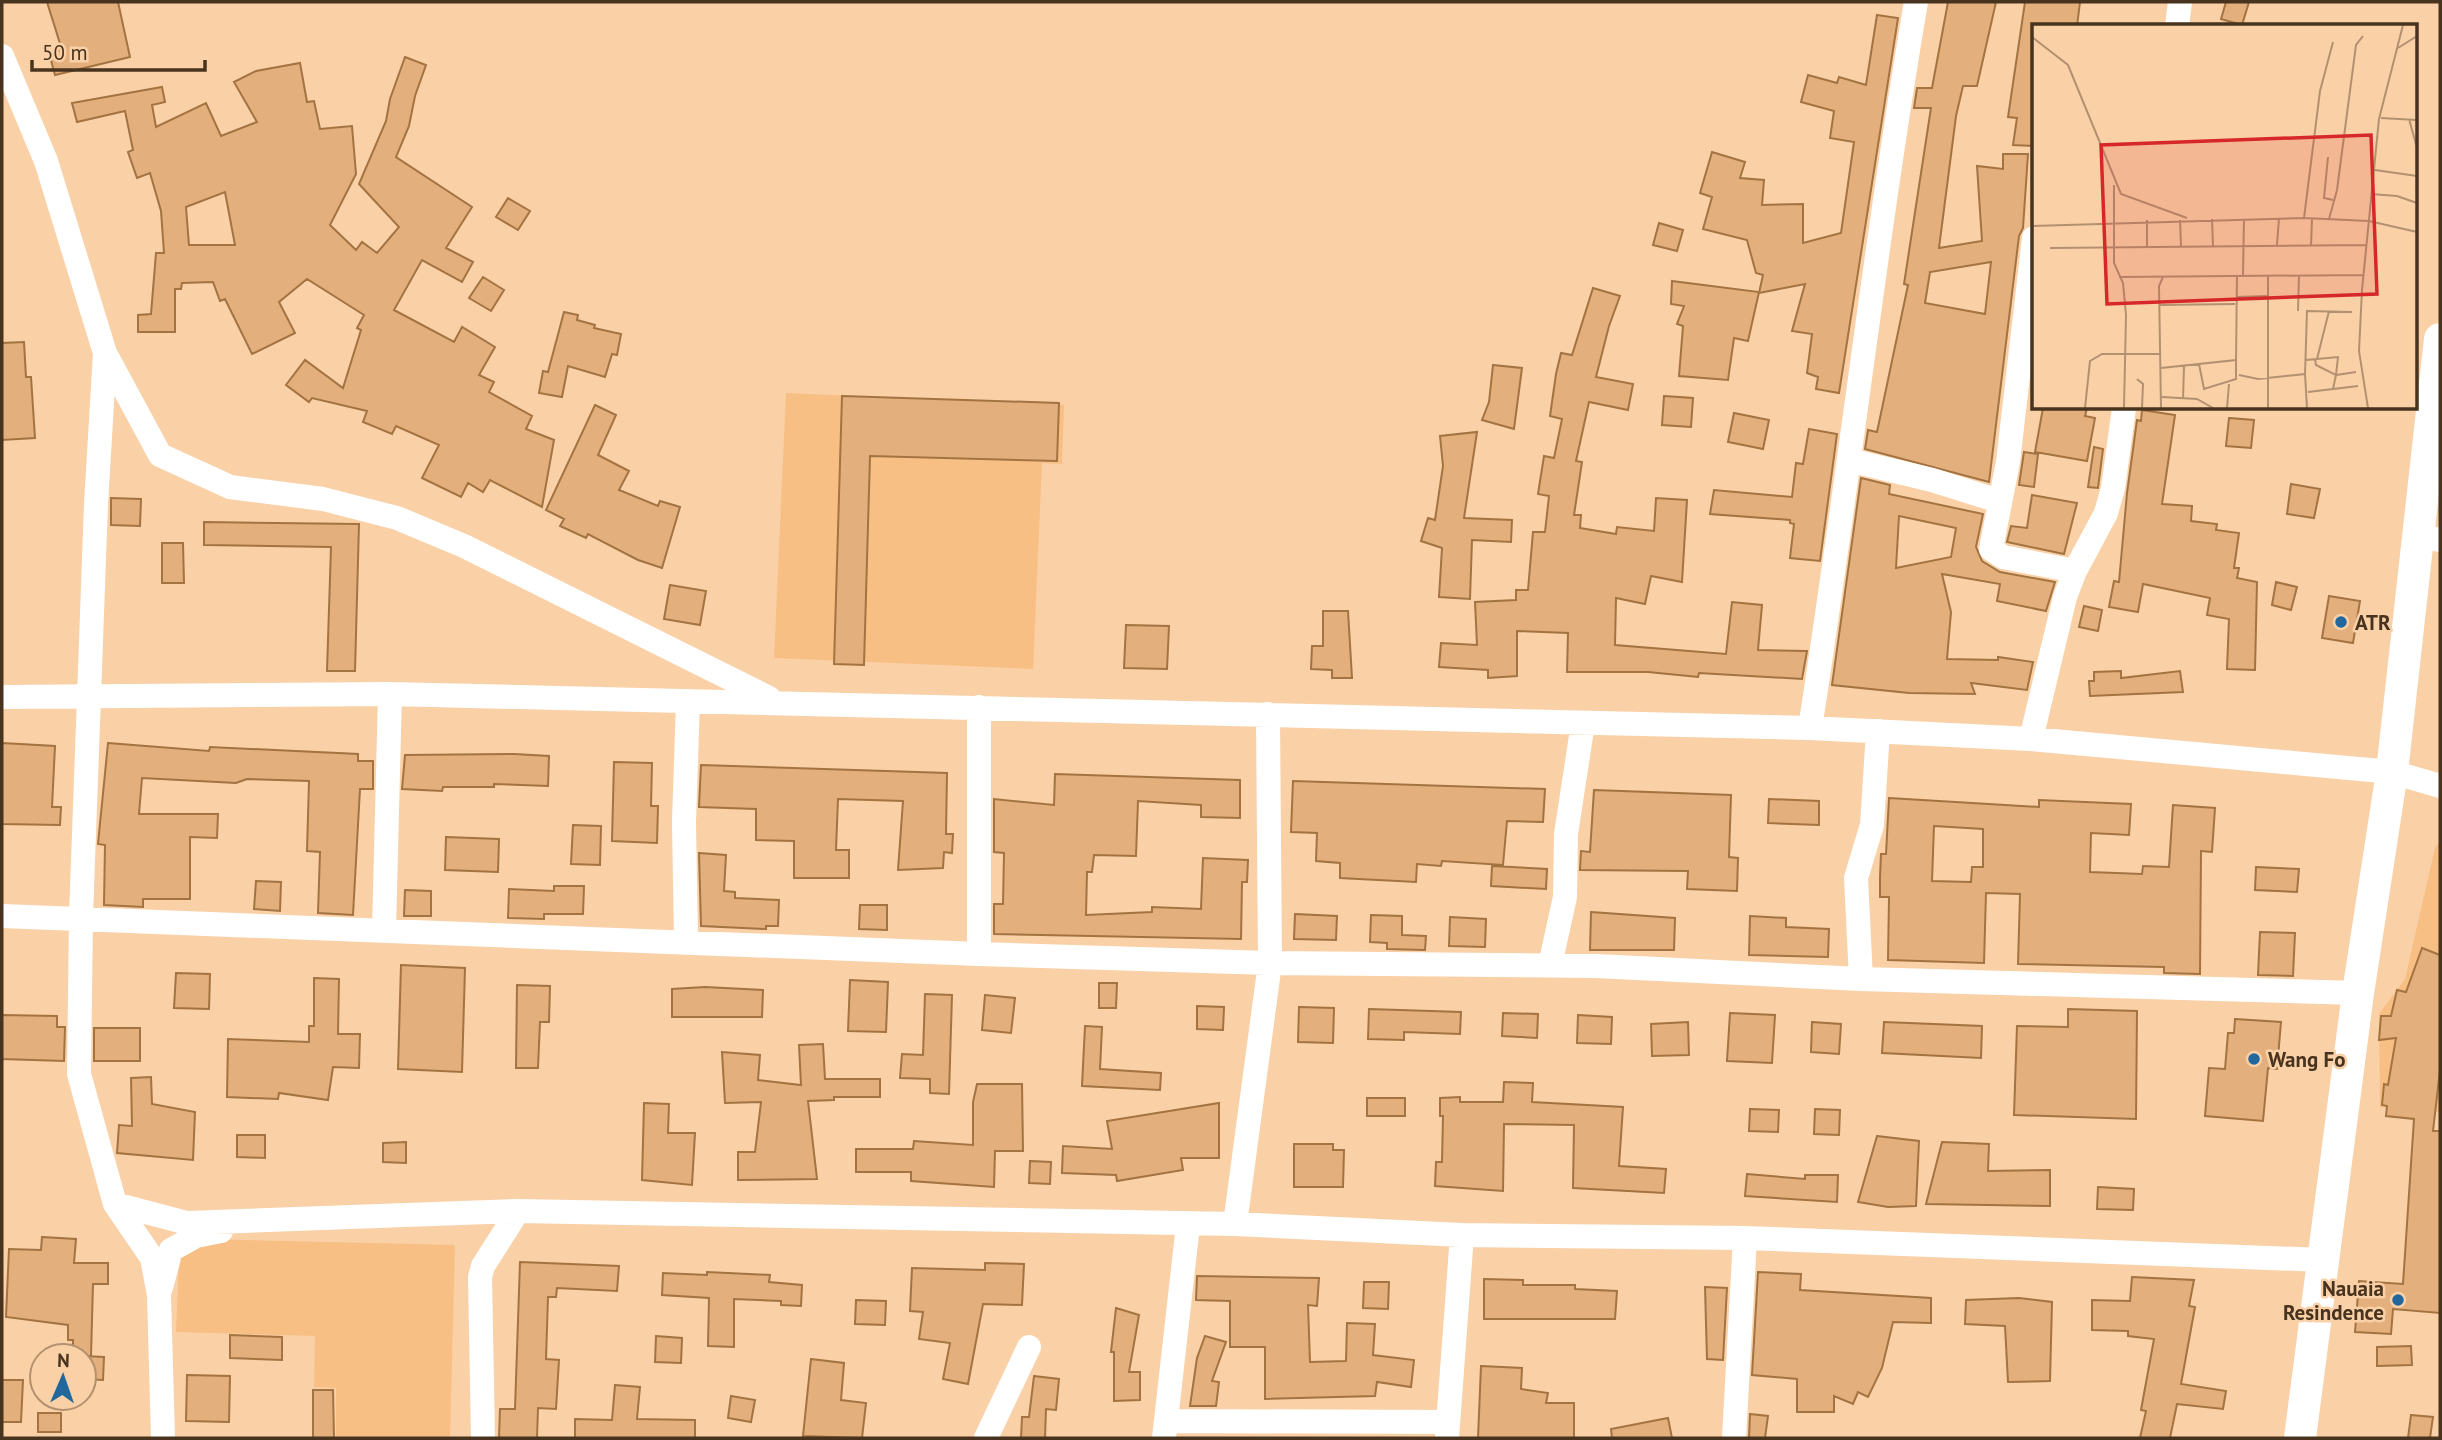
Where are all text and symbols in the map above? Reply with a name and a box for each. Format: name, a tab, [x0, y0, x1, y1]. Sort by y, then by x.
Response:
inset map	[2032, 24, 2418, 410]
scale bar	[32, 28, 205, 72]
text: 50 m	[42, 39, 88, 66]
place label: ATR	[2355, 609, 2391, 636]
marker: ATR	[2333, 614, 2349, 630]
place label: Wang Fo	[2268, 1046, 2345, 1073]
marker: Wang Fo	[2246, 1051, 2262, 1067]
place label: Nauaia Resindence	[2283, 1275, 2384, 1326]
marker: Nauaia Resindence	[2390, 1292, 2406, 1308]
north arrow	[28, 1342, 98, 1412]
text: N	[57, 1348, 70, 1372]

